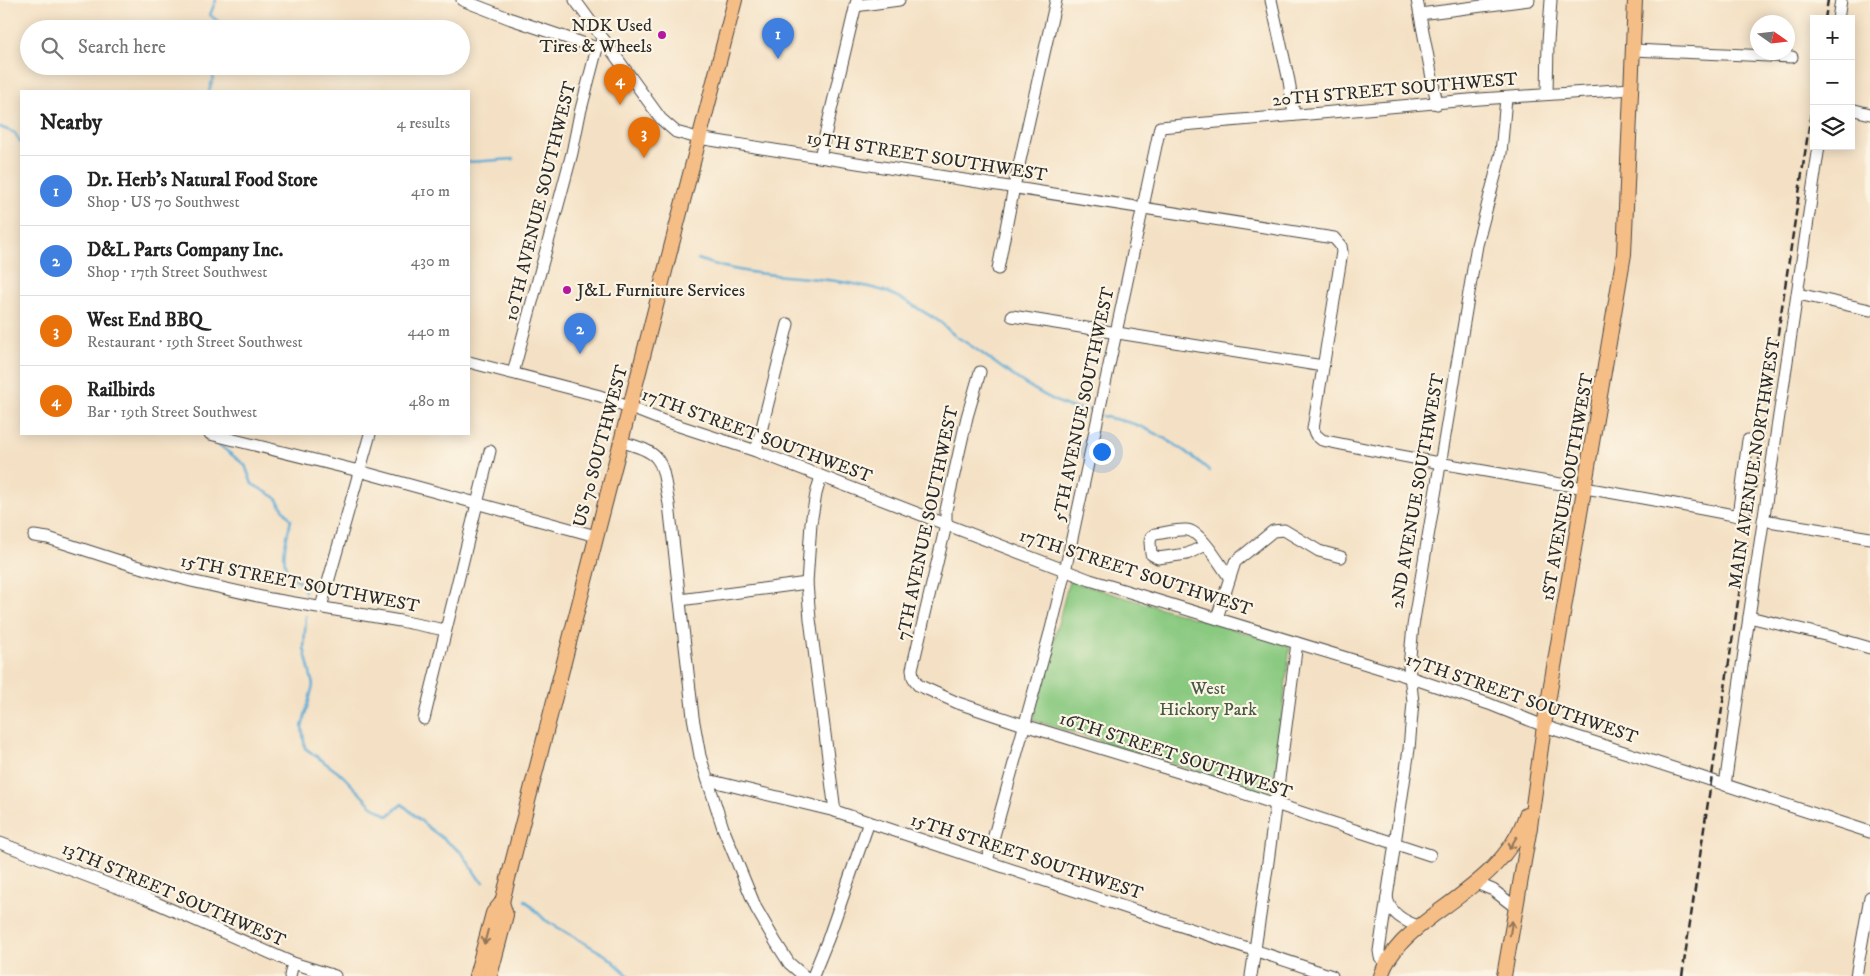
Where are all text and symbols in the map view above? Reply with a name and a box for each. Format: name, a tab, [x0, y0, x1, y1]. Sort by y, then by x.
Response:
place label: NDK Used Tires & Wheels	[539, 15, 652, 58]
north arrow	[1750, 15, 1795, 60]
map controls	[1810, 15, 1855, 150]
button: +	[1810, 15, 1855, 60]
pin: 1	[762, 18, 794, 59]
search box	[20, 20, 470, 75]
marker: NDK Used Tires & Wheels	[656, 29, 668, 41]
icon: search	[38, 34, 66, 62]
text: Search here	[78, 36, 166, 59]
button: −	[1810, 60, 1855, 105]
pin: 4	[604, 64, 636, 105]
street label: 20TH STREET SOUTHWEST	[1271, 68, 1519, 112]
street label: 10TH AVENUE SOUTHWEST	[501, 79, 582, 323]
button: layers	[1810, 105, 1855, 150]
text: Nearby	[40, 110, 102, 136]
text: 4 results	[397, 113, 450, 133]
pin: 3	[628, 117, 660, 158]
street label: 19TH STREET SOUTHWEST	[805, 127, 1049, 187]
text: Dr. Herb's Natural Food Store	[87, 169, 318, 192]
text: 1	[53, 181, 59, 201]
text: 410 m	[411, 181, 450, 201]
text: Shop · US 70 Southwest	[87, 192, 240, 212]
text: D&L Parts Company Inc.	[87, 239, 283, 262]
text: 2	[52, 251, 60, 271]
text: 430 m	[411, 251, 450, 271]
text: Shop · 17th Street Southwest	[87, 262, 267, 282]
place label: J&L Furniture Services	[575, 280, 745, 302]
marker: J&L Furniture Services	[561, 284, 573, 296]
street label: 5TH AVENUE SOUTHWEST	[1048, 285, 1120, 523]
text: West End BBQ	[87, 309, 203, 332]
pin: 2	[564, 313, 596, 354]
text: 3	[53, 321, 59, 341]
text: 440 m	[408, 321, 450, 341]
text: Restaurant · 19th Street Southwest	[87, 332, 303, 352]
street label: MAIN AVENUE NORTHWEST	[1724, 335, 1786, 591]
street label: US 70 SOUTHWEST	[569, 362, 633, 530]
street label: 1ST AVENUE SOUTHWEST	[1537, 371, 1599, 603]
street label: 2ND AVENUE SOUTHWEST	[1386, 372, 1450, 610]
text: Railbirds	[87, 379, 155, 402]
street label: 17TH STREET SOUTHWEST	[638, 384, 875, 488]
text: 4	[51, 391, 61, 411]
text: 480 m	[409, 391, 450, 411]
text: Bar · 19th Street Southwest	[87, 402, 257, 422]
street label: 7TH AVENUE SOUTHWEST	[892, 403, 964, 643]
your location	[1089, 439, 1115, 465]
street label: 17TH STREET SOUTHWEST	[1016, 525, 1255, 621]
street label: 15TH STREET SOUTHWEST	[178, 550, 422, 618]
street label: 17TH STREET SOUTHWEST	[1403, 649, 1641, 749]
park label: West Hickory Park	[1159, 678, 1257, 721]
street label: 16TH STREET SOUTHWEST	[1056, 708, 1295, 804]
street label: 15TH STREET SOUTHWEST	[908, 809, 1146, 905]
one-way arrow	[1508, 835, 1518, 849]
street label: 13TH STREET SOUTHWEST	[58, 838, 289, 952]
one-way arrow	[1507, 920, 1517, 936]
one-way arrow	[481, 929, 491, 945]

